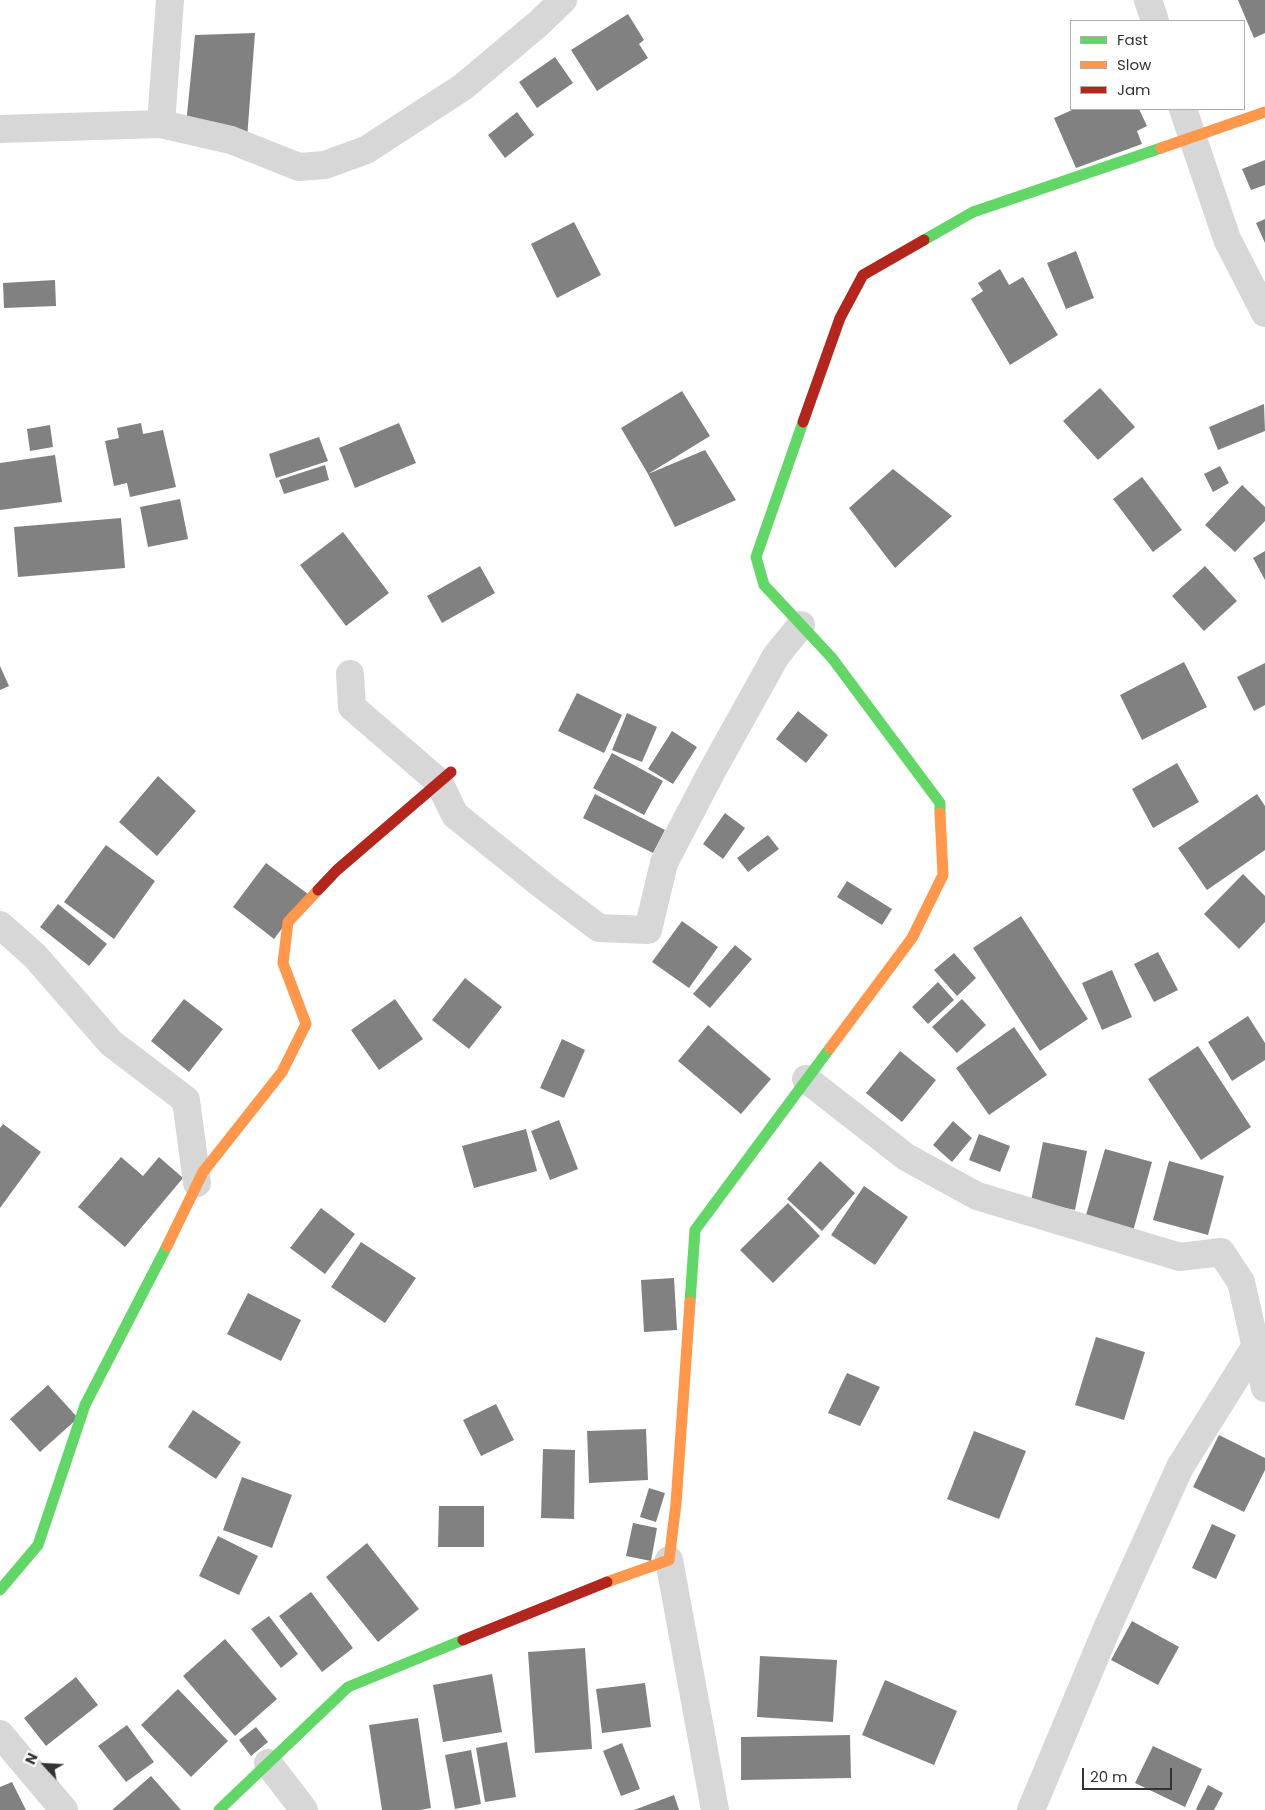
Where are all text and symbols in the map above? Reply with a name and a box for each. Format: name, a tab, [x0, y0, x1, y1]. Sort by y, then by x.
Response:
legend	[1070, 20, 1245, 110]
text: Fast	[1117, 29, 1148, 50]
text: Slow	[1117, 54, 1151, 75]
text: Jam	[1117, 79, 1151, 100]
north arrow	[20, 1740, 70, 1790]
text: N	[20, 1750, 43, 1768]
scale bar	[1085, 1758, 1175, 1790]
text: 20 m	[1090, 1766, 1128, 1787]

